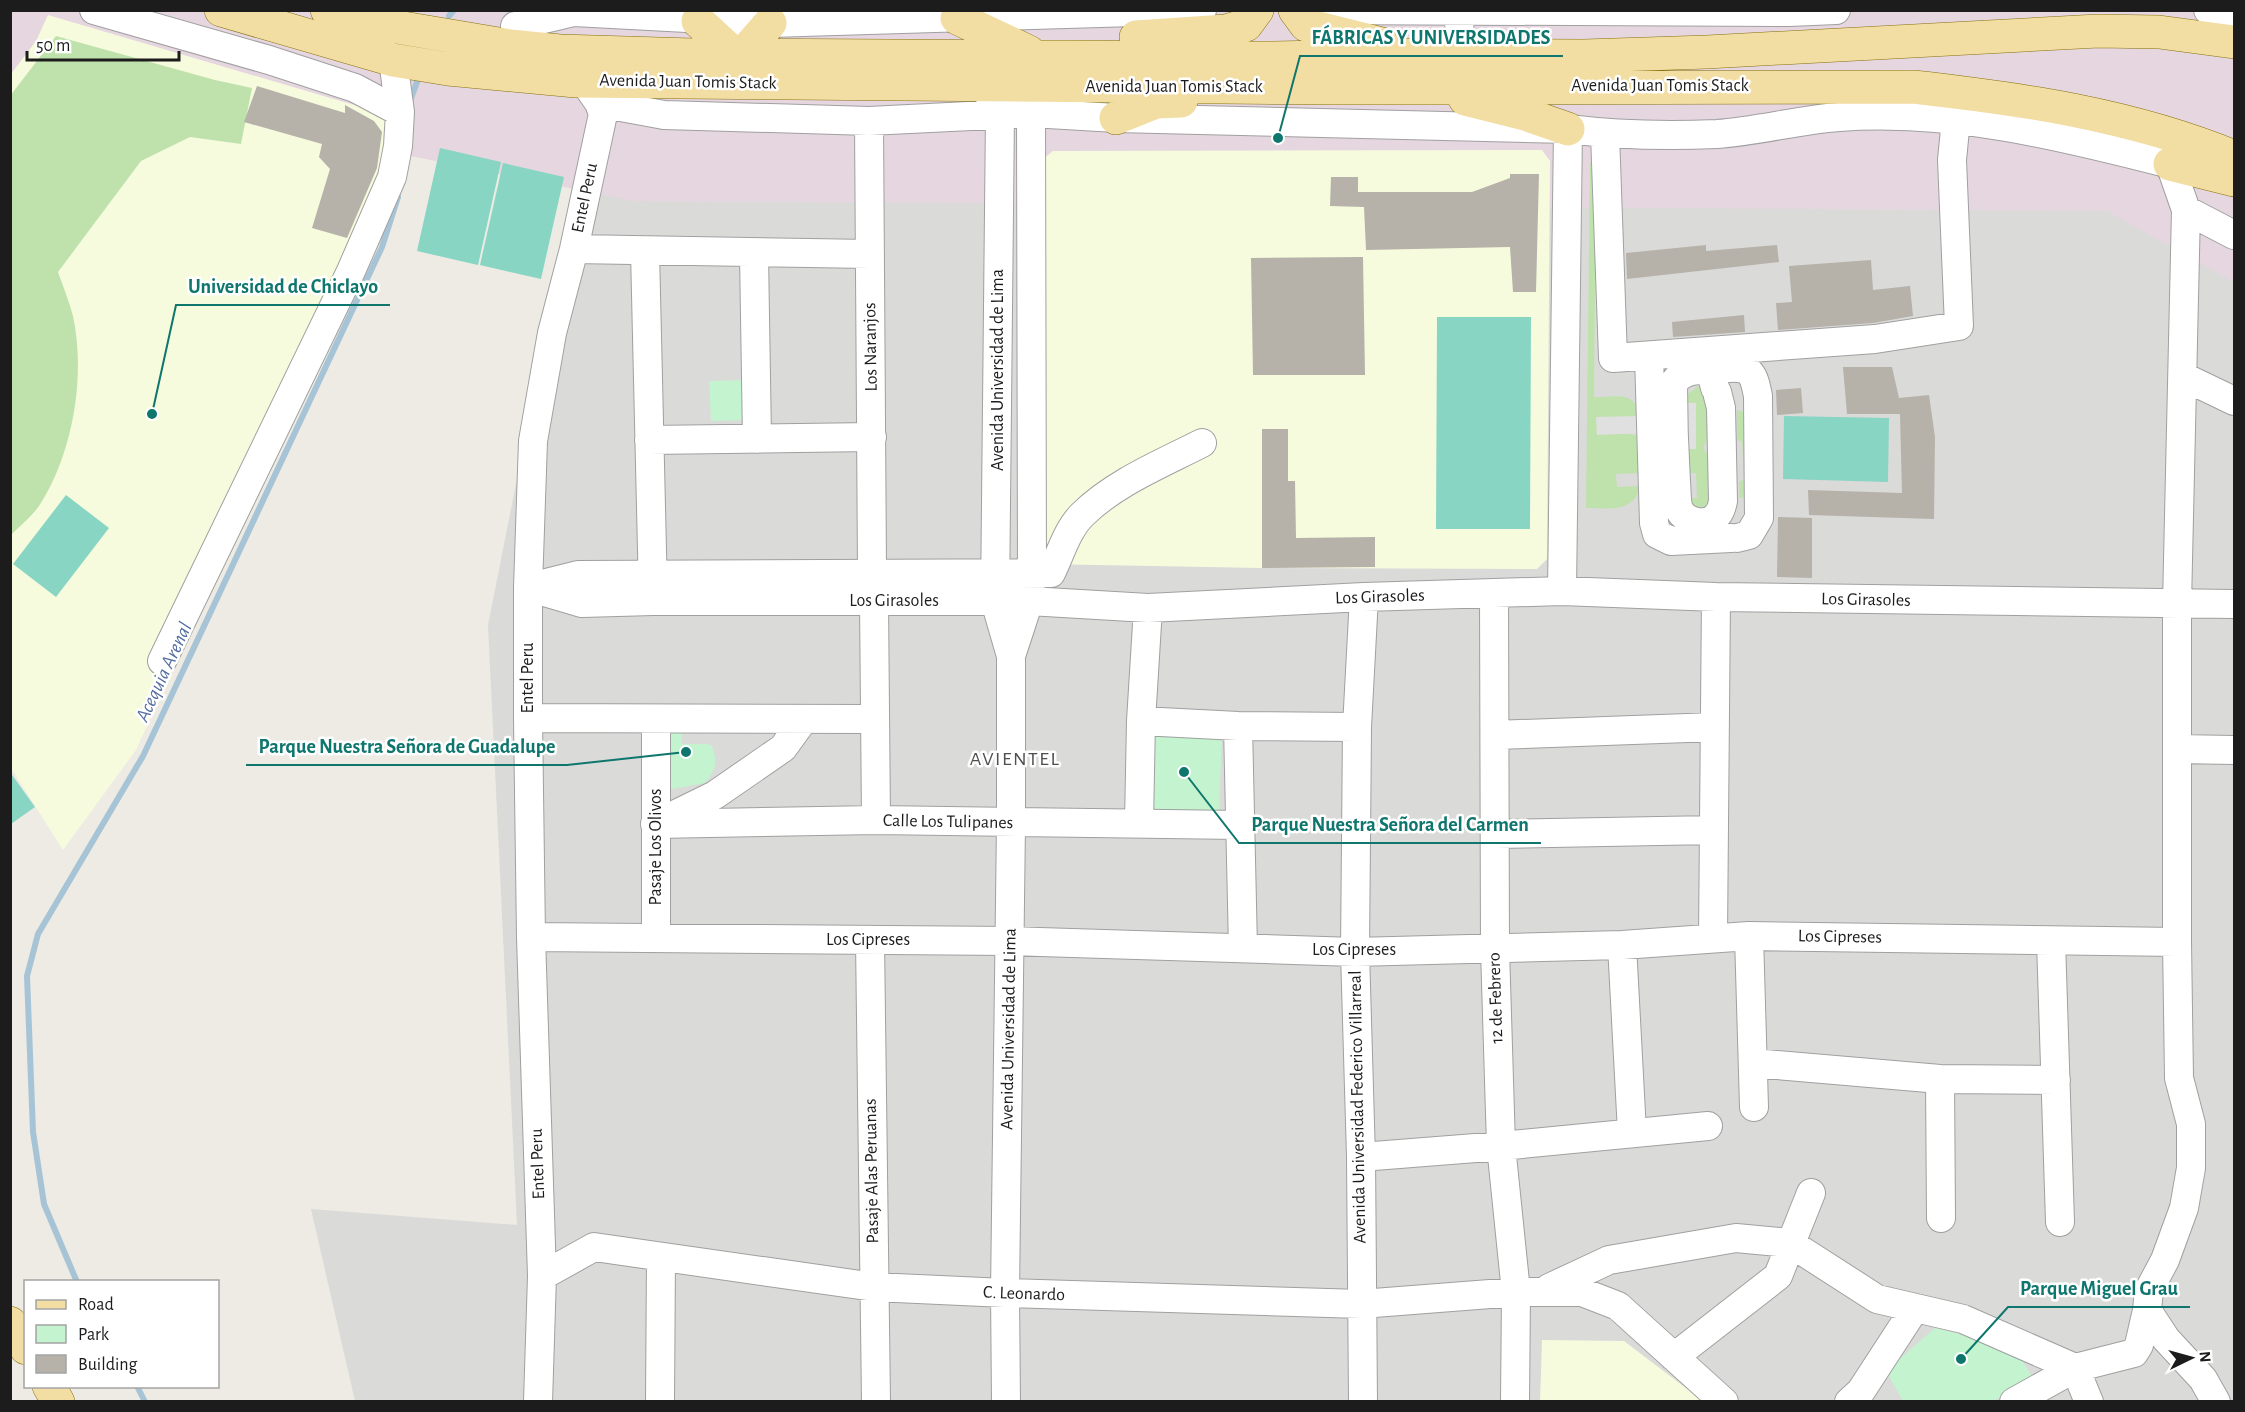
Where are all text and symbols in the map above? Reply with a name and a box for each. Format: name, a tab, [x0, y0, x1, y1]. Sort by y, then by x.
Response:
callout: FÁBRICAS Y UNIVERSIDADES	[1300, 18, 1563, 56]
scale bar	[27, 24, 178, 62]
text: FÁBRICAS Y UNIVERSIDADES	[1312, 24, 1550, 48]
text: 50 m	[36, 37, 70, 55]
street label: Avenida Juan Tomis Stack	[599, 71, 778, 93]
street label: Avenida Juan Tomis Stack	[1571, 77, 1749, 95]
street label: Avenida Juan Tomis Stack	[1085, 78, 1263, 96]
street label: Entel Peru	[569, 161, 601, 235]
callout: Universidad de Chiclayo	[176, 267, 390, 305]
street label: Avenida Universidad de Lima	[989, 269, 1007, 471]
text: Universidad de Chiclayo	[188, 277, 378, 297]
street label: Los Naranjos	[861, 302, 881, 392]
street label: Los Girasoles	[1335, 586, 1425, 608]
street label: Los Girasoles	[1821, 590, 1911, 610]
street label: Los Girasoles	[849, 592, 939, 610]
water label: Acequia Arenal	[132, 619, 196, 726]
street label: Entel Peru	[519, 643, 537, 713]
callout: Parque Nuestra Señora de Guadalupe	[246, 727, 567, 765]
text: Parque Nuestra Señora de Guadalupe	[259, 737, 555, 757]
district label: AVIENTEL	[970, 749, 1060, 769]
street label: Pasaje Los Olivos	[647, 789, 665, 906]
callout: Parque Nuestra Señora del Carmen	[1239, 805, 1541, 843]
street label: Calle Los Tulipanes	[883, 812, 1013, 832]
text: Parque Nuestra Señora del Carmen	[1251, 815, 1529, 835]
street label: Los Cipreses	[1798, 927, 1882, 947]
street label: Avenida Universidad de Lima	[998, 928, 1020, 1130]
street label: Los Cipreses	[826, 931, 910, 949]
street label: Los Cipreses	[1312, 941, 1396, 959]
street label: 12 de Febrero	[1485, 952, 1507, 1044]
street label: Avenida Universidad Federico Villarreal	[1347, 970, 1369, 1244]
street label: Pasaje Alas Peruanas	[862, 1098, 882, 1244]
street label: Entel Peru	[528, 1128, 548, 1200]
callout: Parque Miguel Grau	[2008, 1269, 2190, 1307]
text: Parque Miguel Grau	[2020, 1279, 2179, 1299]
legend	[24, 1280, 219, 1388]
street label: C. Leonardo	[983, 1284, 1065, 1304]
text: Road	[78, 1296, 114, 1314]
text: Park	[78, 1326, 110, 1344]
north arrow	[2161, 1328, 2221, 1388]
text: N	[2196, 1351, 2213, 1363]
text: Building	[78, 1356, 138, 1374]

